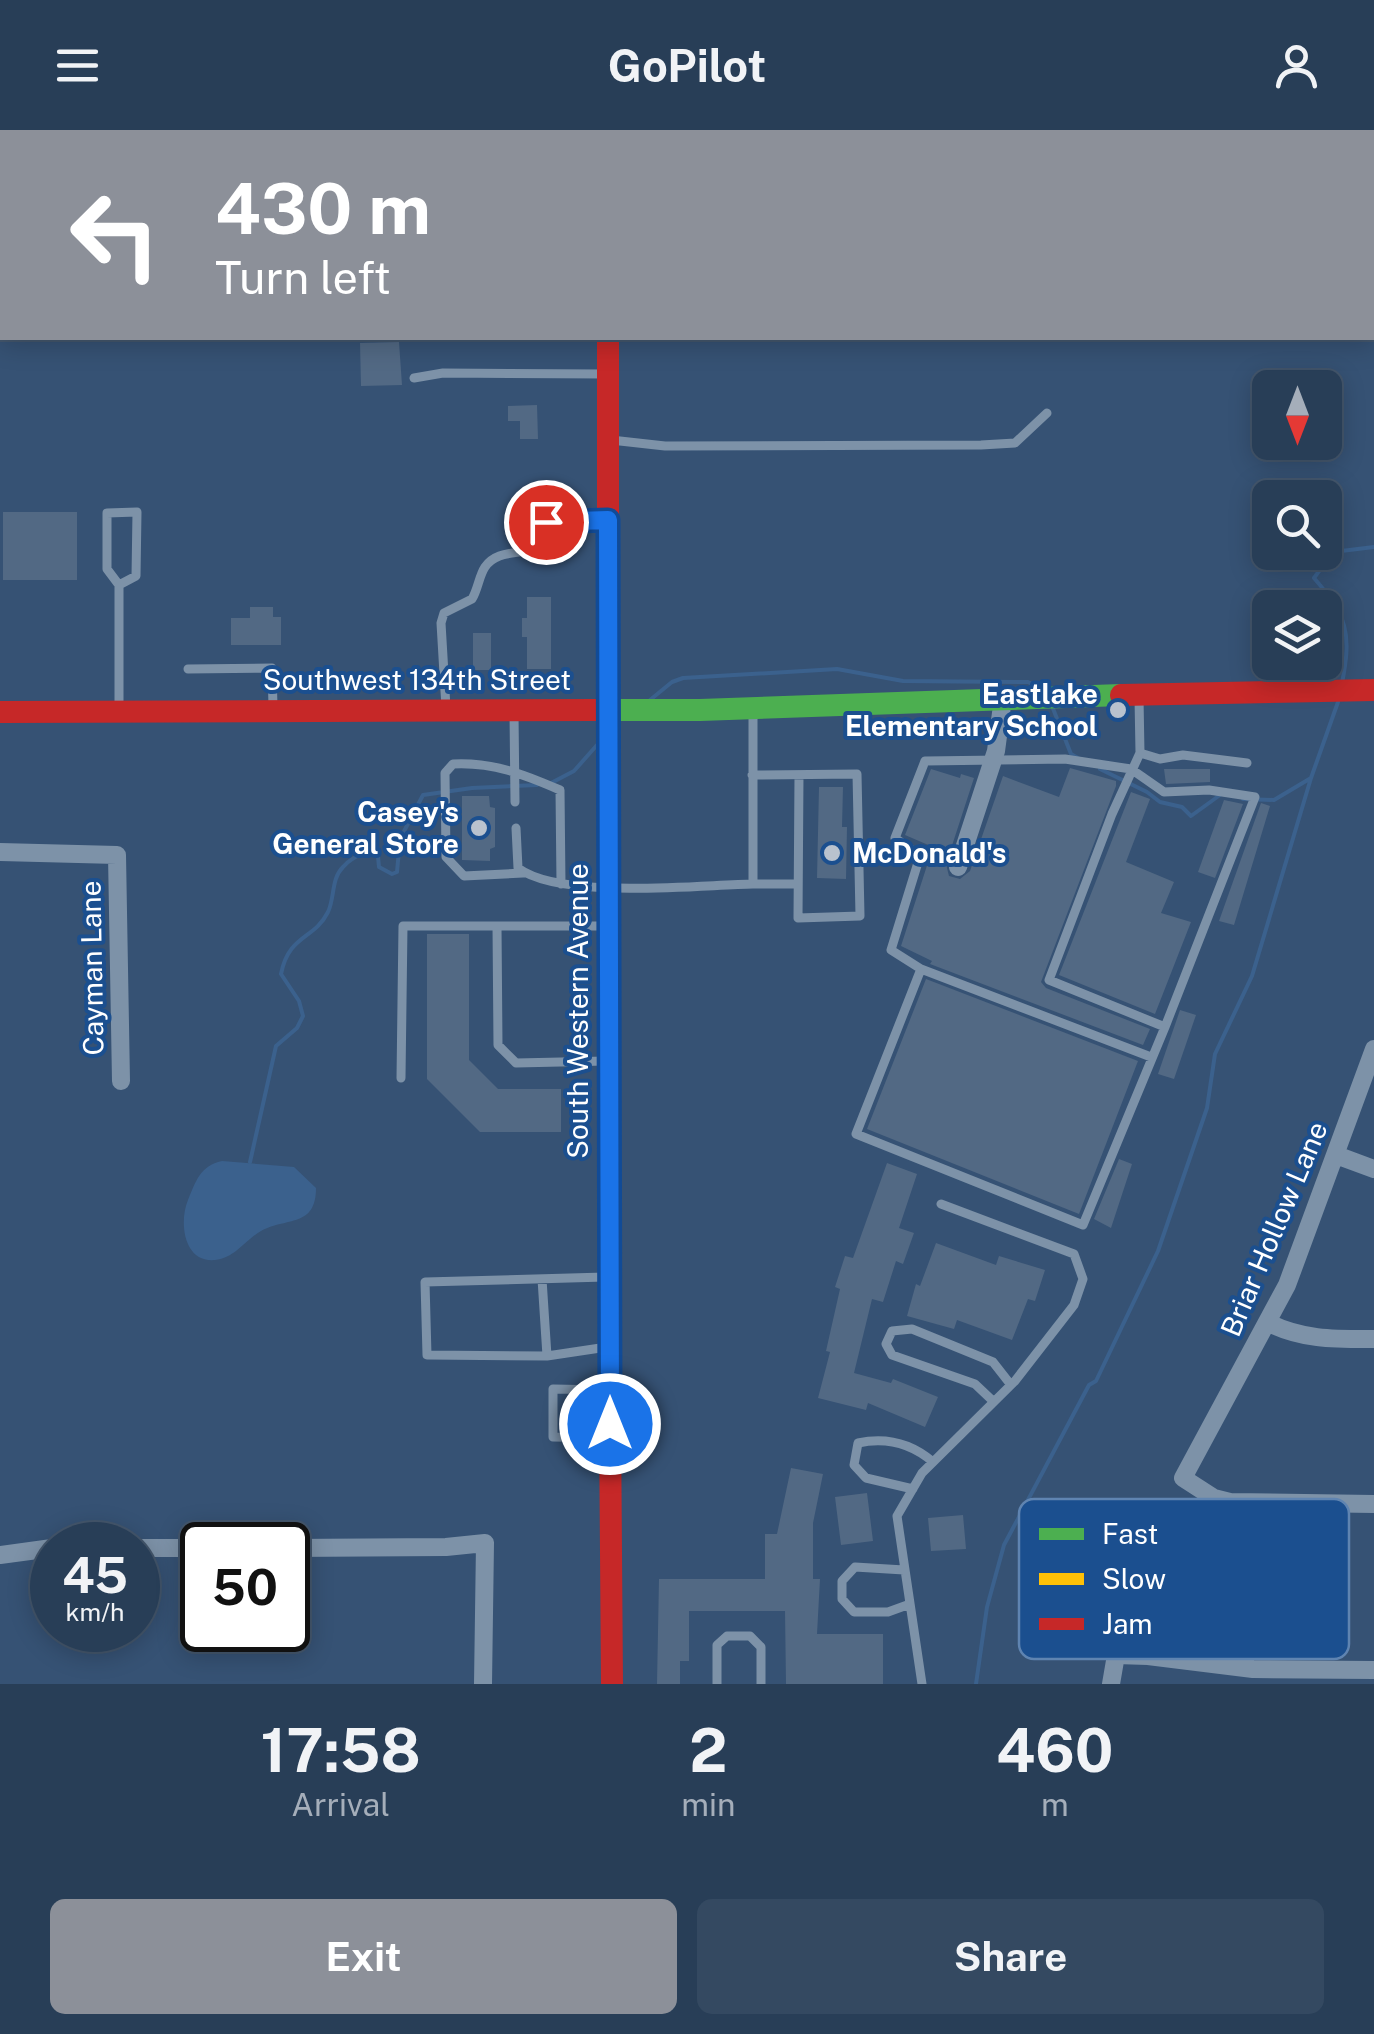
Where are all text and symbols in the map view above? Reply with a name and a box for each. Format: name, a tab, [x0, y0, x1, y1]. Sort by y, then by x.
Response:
icon: menu	[50, 38, 105, 93]
icon: person	[1269, 38, 1324, 93]
text: GoPilot	[608, 39, 766, 92]
text: 430 m	[215, 167, 431, 250]
icon: left	[50, 170, 180, 300]
text: Turn left	[215, 251, 391, 304]
north arrow	[1252, 370, 1342, 460]
map controls	[1252, 370, 1342, 680]
pin	[504, 480, 589, 565]
button: search	[1252, 480, 1342, 570]
icon: arrive	[519, 495, 574, 550]
button: layers	[1252, 590, 1342, 680]
street label: Southwest 134th Street	[263, 663, 571, 696]
place label: Eastlake Elementary School	[845, 677, 1098, 742]
marker: Eastlake Elementary School	[1107, 699, 1129, 721]
place label: Casey's General Store	[272, 795, 459, 860]
marker: Casey's General Store	[468, 817, 490, 839]
place label: McDonald's	[852, 836, 1006, 869]
marker: McDonald's	[821, 842, 843, 864]
street label: South Western Avenue	[561, 863, 594, 1159]
street label: Cayman Lane	[73, 880, 110, 1056]
street label: Briar Hollow Lane	[1213, 1116, 1334, 1341]
position arrow	[558, 1372, 662, 1476]
legend	[1019, 1499, 1349, 1659]
text: Fast	[1102, 1517, 1158, 1550]
speed limit sign: 50	[180, 1522, 310, 1652]
text: 45	[62, 1545, 128, 1604]
text: Slow	[1102, 1562, 1166, 1595]
text: km/h	[66, 1597, 124, 1627]
text: Jam	[1102, 1607, 1153, 1640]
text: 17:58	[261, 1715, 421, 1786]
text: 2	[689, 1715, 727, 1786]
text: 460	[996, 1715, 1113, 1786]
text: Arrival	[291, 1786, 390, 1823]
text: min	[681, 1786, 735, 1823]
text: m	[1041, 1786, 1069, 1823]
button: Exit	[50, 1899, 677, 2014]
button: Share	[697, 1899, 1324, 2014]

